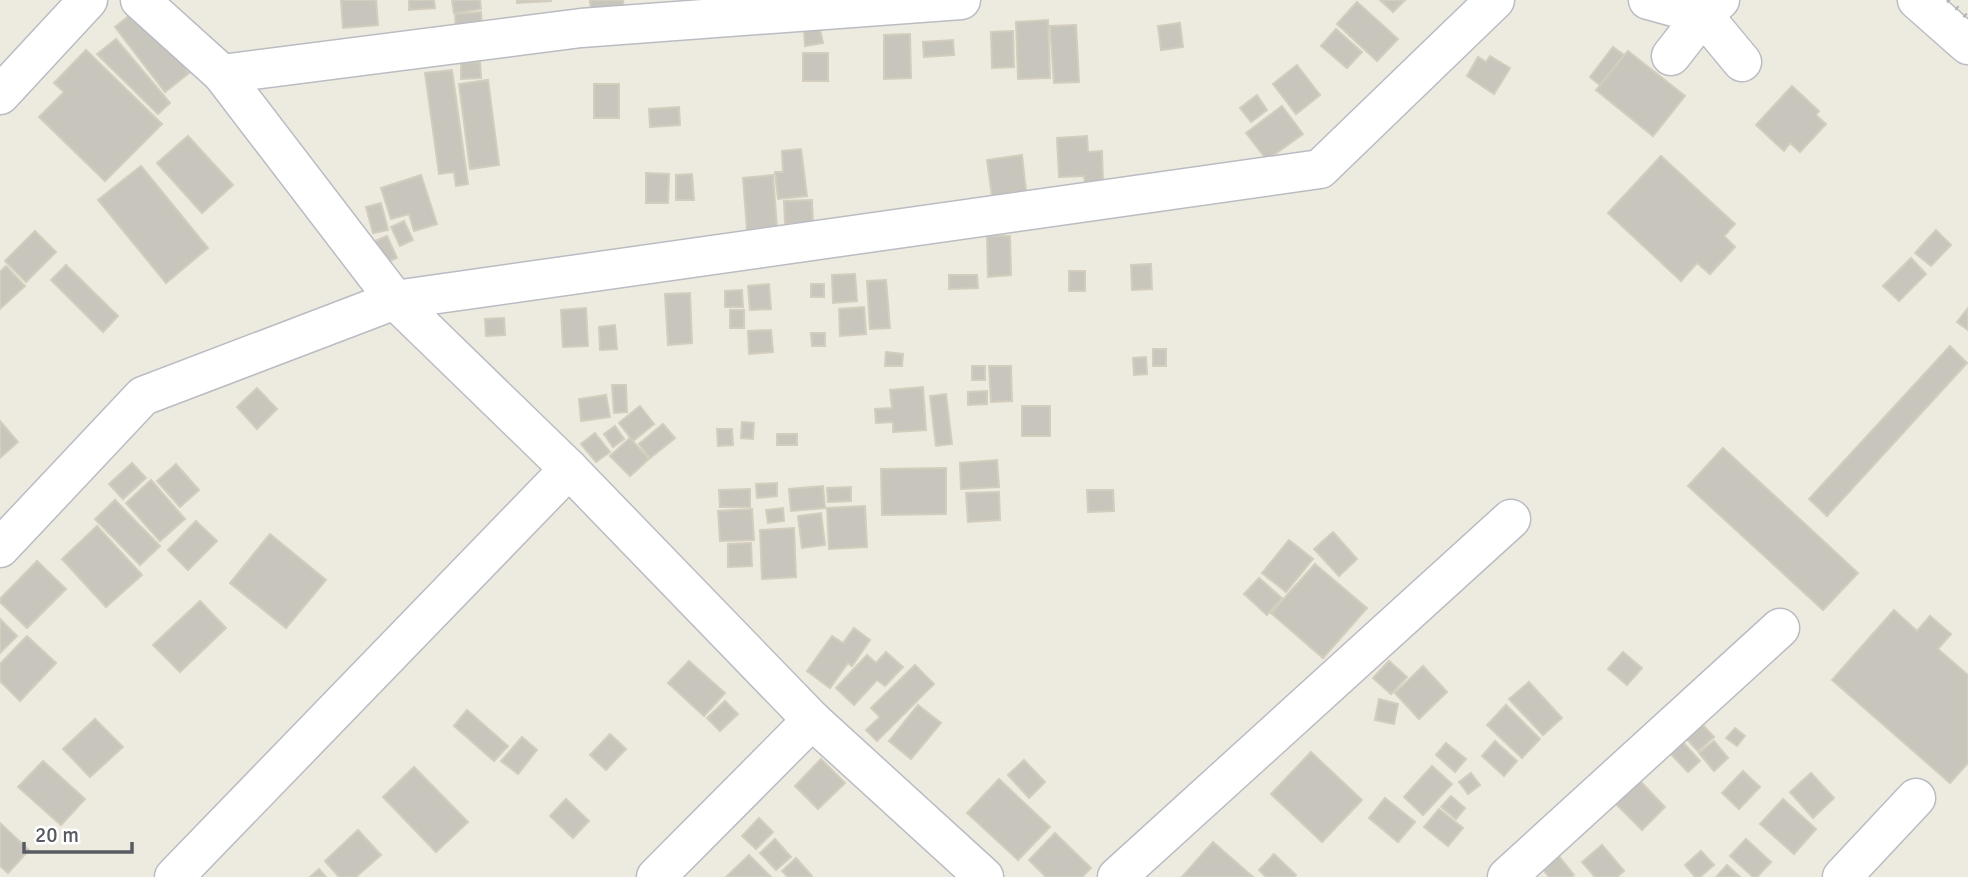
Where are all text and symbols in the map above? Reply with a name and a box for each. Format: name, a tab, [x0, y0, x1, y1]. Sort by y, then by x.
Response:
scale bar	[24, 810, 133, 854]
text: 20 m	[35, 822, 79, 848]

